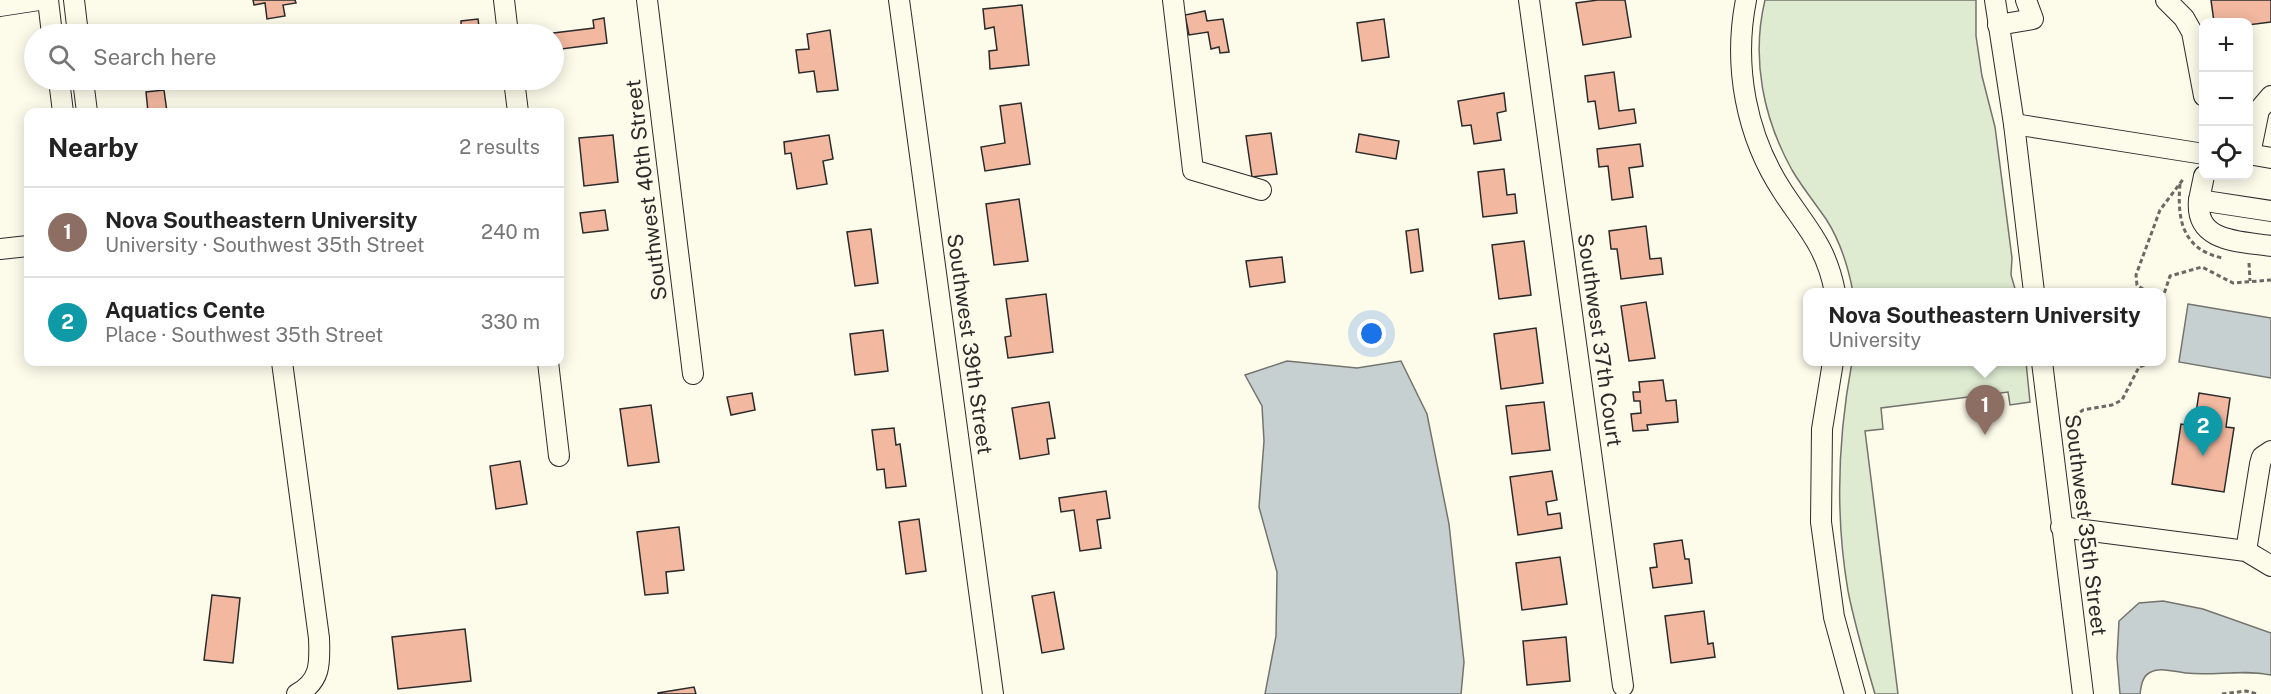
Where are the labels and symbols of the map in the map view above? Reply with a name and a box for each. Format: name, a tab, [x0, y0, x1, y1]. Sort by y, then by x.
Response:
street label: Southwest 40th Street	[620, 78, 672, 302]
street label: Southwest 39th Street	[942, 232, 998, 456]
street label: Southwest 37th Court	[1573, 232, 1627, 448]
your location	[1357, 319, 1386, 348]
pin: 1	[1966, 386, 2004, 435]
pin: 2	[2184, 406, 2222, 456]
street label: Southwest 35th Street	[2060, 413, 2112, 637]

